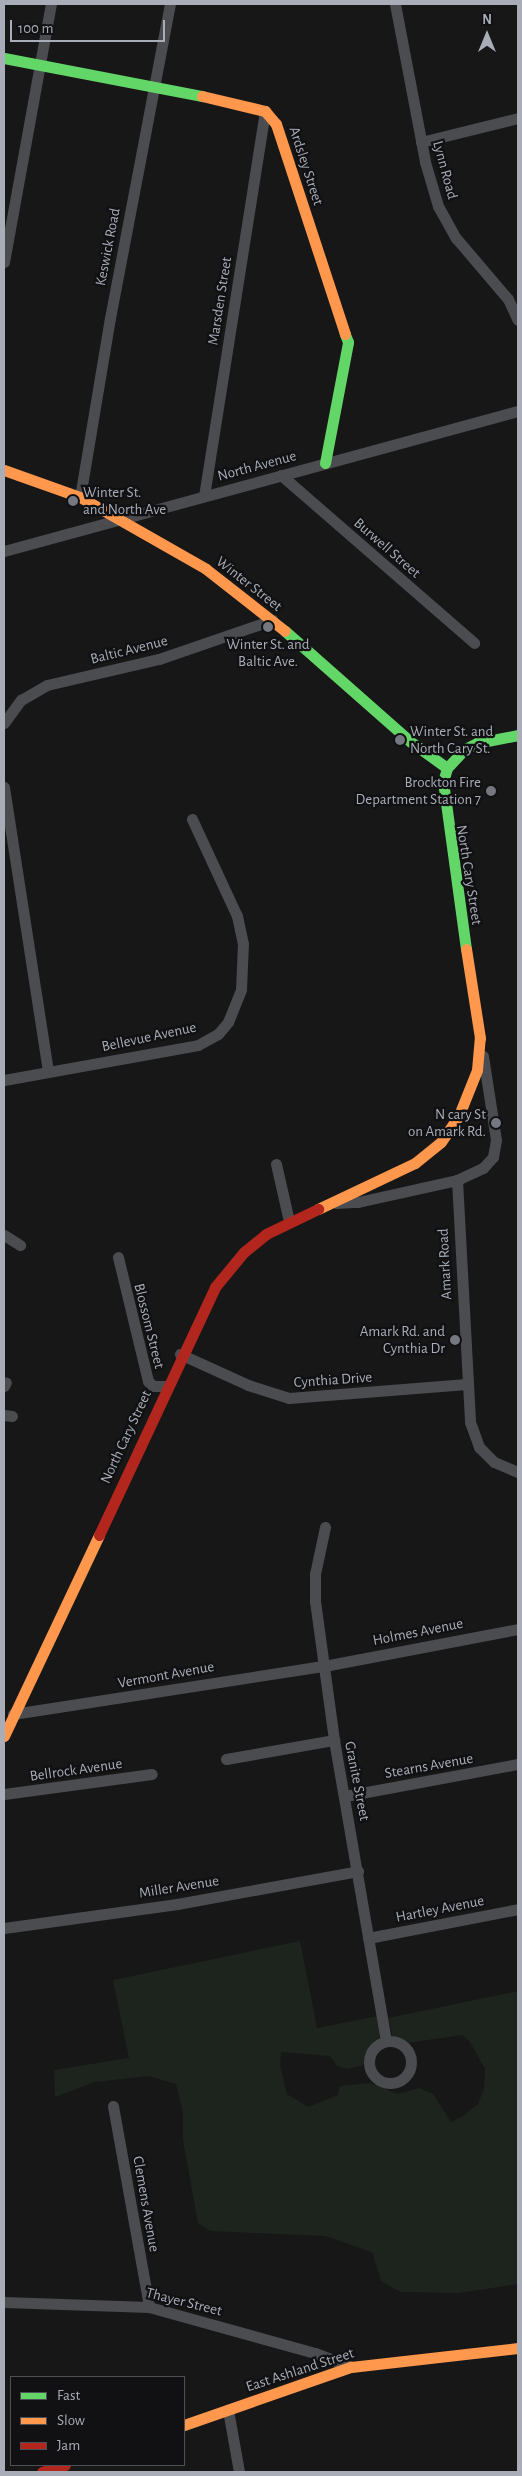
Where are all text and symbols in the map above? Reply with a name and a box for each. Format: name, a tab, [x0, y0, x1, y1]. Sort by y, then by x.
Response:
scale bar	[12, 10, 168, 42]
north arrow	[462, 10, 512, 60]
text: N	[482, 13, 492, 27]
text: 100 m	[18, 21, 53, 36]
street label: Ardsley Street	[285, 124, 327, 208]
street label: Lynn Road	[429, 139, 461, 201]
street label: Keswick Road	[92, 207, 124, 287]
street label: Marsden Street	[204, 256, 236, 346]
street label: North Avenue	[216, 447, 298, 485]
place label: Winter St. and North Ave	[83, 483, 166, 518]
marker: Winter St. and North Ave	[67, 495, 79, 507]
street label: Burwell Street	[350, 514, 424, 582]
street label: Winter Street	[212, 553, 286, 615]
marker: Winter St. and Baltic Ave.	[262, 621, 274, 633]
street label: Baltic Avenue	[88, 632, 170, 668]
place label: Winter St. and Baltic Ave.	[226, 635, 310, 670]
place label: Winter St. and North Cary St.	[410, 722, 493, 757]
marker: Winter St. and North Cary St.	[394, 734, 406, 746]
place label: Brockton Fire Department Station 7	[356, 773, 481, 808]
marker: Brockton Fire Department Station 7	[485, 785, 497, 797]
street label: North Cary Street	[452, 824, 486, 926]
street label: Bellevue Avenue	[100, 1018, 198, 1056]
place label: N cary St on Amark Rd.	[408, 1105, 486, 1140]
marker: N cary St on Amark Rd.	[490, 1117, 502, 1129]
street label: Amark Road	[434, 1228, 456, 1300]
street label: Blossom Street	[130, 1282, 168, 1370]
place label: Amark Rd. and Cynthia Dr	[360, 1322, 445, 1357]
marker: Amark Rd. and Cynthia Dr	[449, 1334, 461, 1346]
street label: Cynthia Drive	[293, 1368, 373, 1392]
street label: North Cary Street	[97, 1387, 155, 1487]
street label: Holmes Avenue	[371, 1614, 465, 1650]
street label: Vermont Avenue	[116, 1658, 216, 1692]
street label: Granite Street	[340, 1740, 374, 1822]
street label: Stearns Avenue	[383, 1749, 475, 1783]
street label: Bellrock Avenue	[29, 1755, 123, 1785]
street label: Miller Avenue	[138, 1872, 220, 1902]
street label: Hartley Avenue	[394, 1892, 486, 1926]
street label: Clemens Avenue	[129, 2155, 163, 2253]
street label: Thayer Street	[144, 2284, 224, 2320]
street label: East Ashland Street	[244, 2344, 356, 2396]
legend	[10, 2376, 185, 2466]
text: Fast	[57, 2388, 80, 2403]
text: Slow	[57, 2413, 85, 2428]
text: Jam	[57, 2438, 80, 2453]

